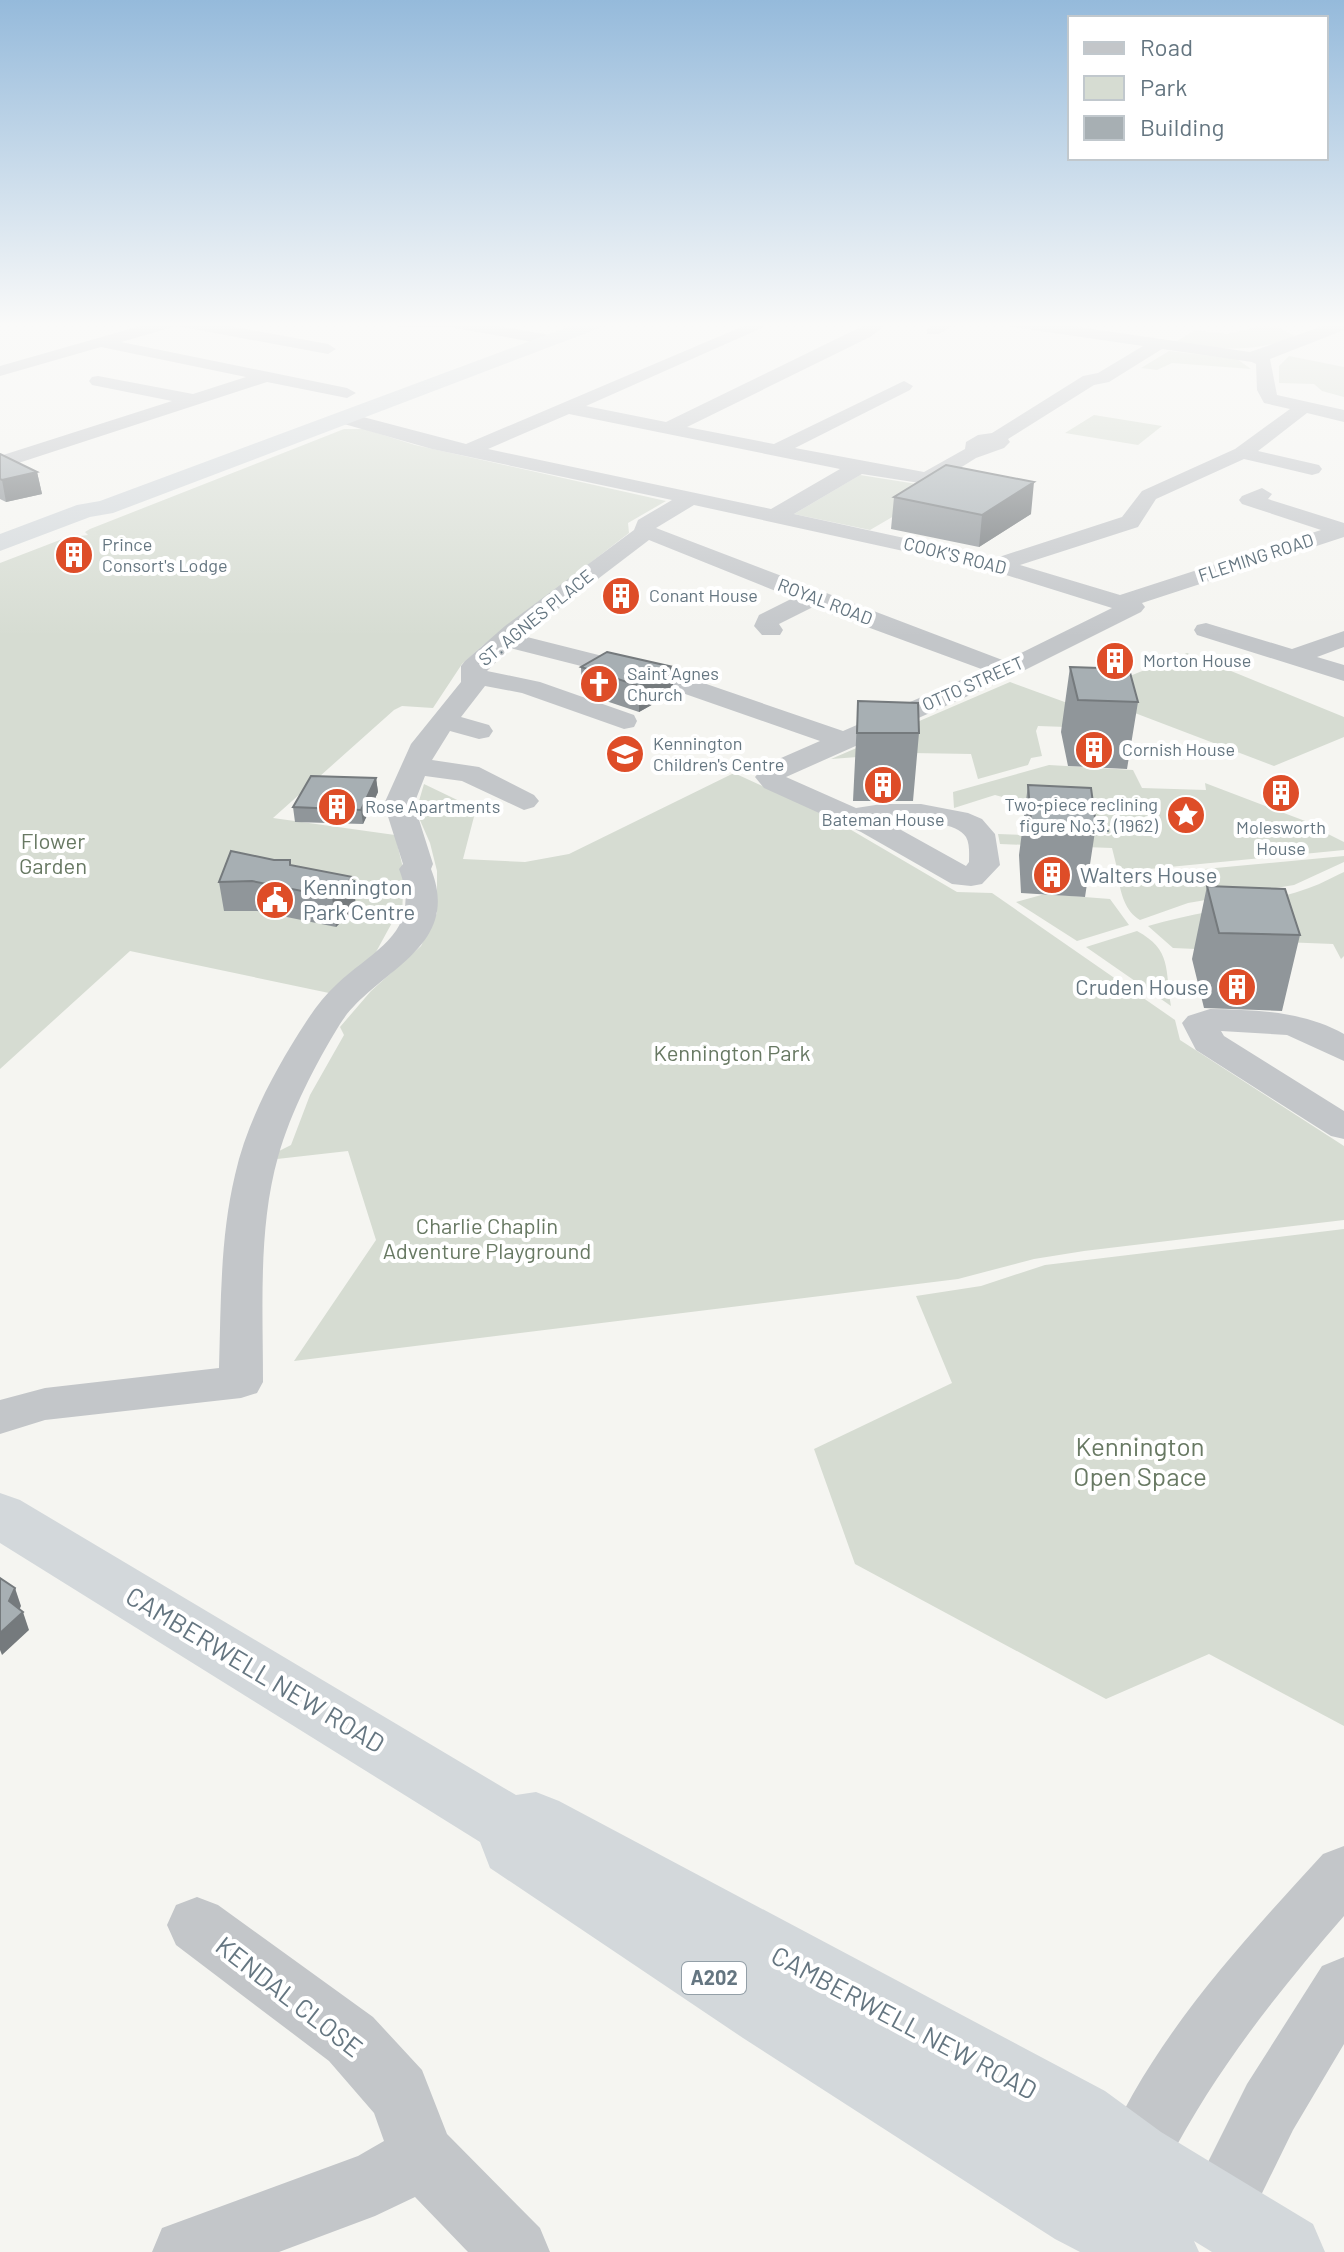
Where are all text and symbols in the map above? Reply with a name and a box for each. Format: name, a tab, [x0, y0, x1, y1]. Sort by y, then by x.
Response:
legend	[1068, 16, 1328, 160]
text: Road	[1140, 32, 1193, 61]
text: Park	[1140, 72, 1187, 101]
text: Building	[1140, 112, 1224, 141]
street label: FLEMING ROAD	[1195, 528, 1316, 586]
street label: COOK'S ROAD	[902, 532, 1009, 578]
place label: Prince Consort's Lodge	[102, 533, 227, 576]
building icon: Prince Consort's Lodge	[53, 534, 95, 576]
street label: ST. AGNES PLACE	[474, 564, 597, 670]
street label: ROYAL ROAD	[775, 573, 876, 629]
building icon: Conant House	[600, 575, 642, 617]
place label: Conant House	[649, 584, 758, 606]
building icon: Morton House	[1094, 640, 1136, 682]
place label: Morton House	[1143, 649, 1251, 671]
street label: OTTO STREET	[918, 651, 1027, 715]
place label: Saint Agnes Church	[627, 662, 719, 705]
church icon: Saint Agnes Church	[578, 663, 620, 705]
building icon: Cornish House	[1073, 729, 1115, 771]
place label: Kennington Children's Centre	[653, 732, 784, 775]
school or university icon: Kennington Children's Centre	[604, 733, 646, 775]
place label: Cornish House	[1122, 738, 1235, 760]
building icon: Bateman House	[862, 764, 904, 806]
building icon: Molesworth House	[1260, 772, 1302, 814]
building icon: Rose Apartments	[316, 786, 358, 828]
place label: Two-piece reclining figure No.3. (1962)	[1004, 793, 1158, 836]
place icon: Two-piece reclining figure No.3. (1962)	[1165, 794, 1207, 836]
place label: Rose Apartments	[365, 795, 500, 817]
place label: Bateman House	[821, 808, 945, 830]
place label: Molesworth House	[1236, 816, 1326, 859]
park label: Flower Garden	[19, 827, 87, 878]
building icon: Walters House	[1031, 854, 1073, 896]
place label: Walters House	[1080, 861, 1217, 887]
place label: Kennington Park Centre	[303, 873, 415, 924]
public building icon: Kennington Park Centre	[254, 879, 296, 921]
building icon: Cruden House	[1216, 966, 1258, 1008]
place label: Cruden House	[1075, 973, 1209, 999]
park label: Kennington Park	[654, 1039, 810, 1065]
park label: Charlie Chaplin Adventure Playground	[383, 1212, 591, 1263]
park label: Kennington Open Space	[1073, 1430, 1207, 1491]
street label: CAMBERWELL NEW ROAD	[121, 1579, 391, 1758]
street label: KENDAL CLOSE	[210, 1929, 369, 2063]
street label: CAMBERWELL NEW ROAD	[767, 1939, 1043, 2105]
road number: A202	[682, 1962, 746, 1994]

